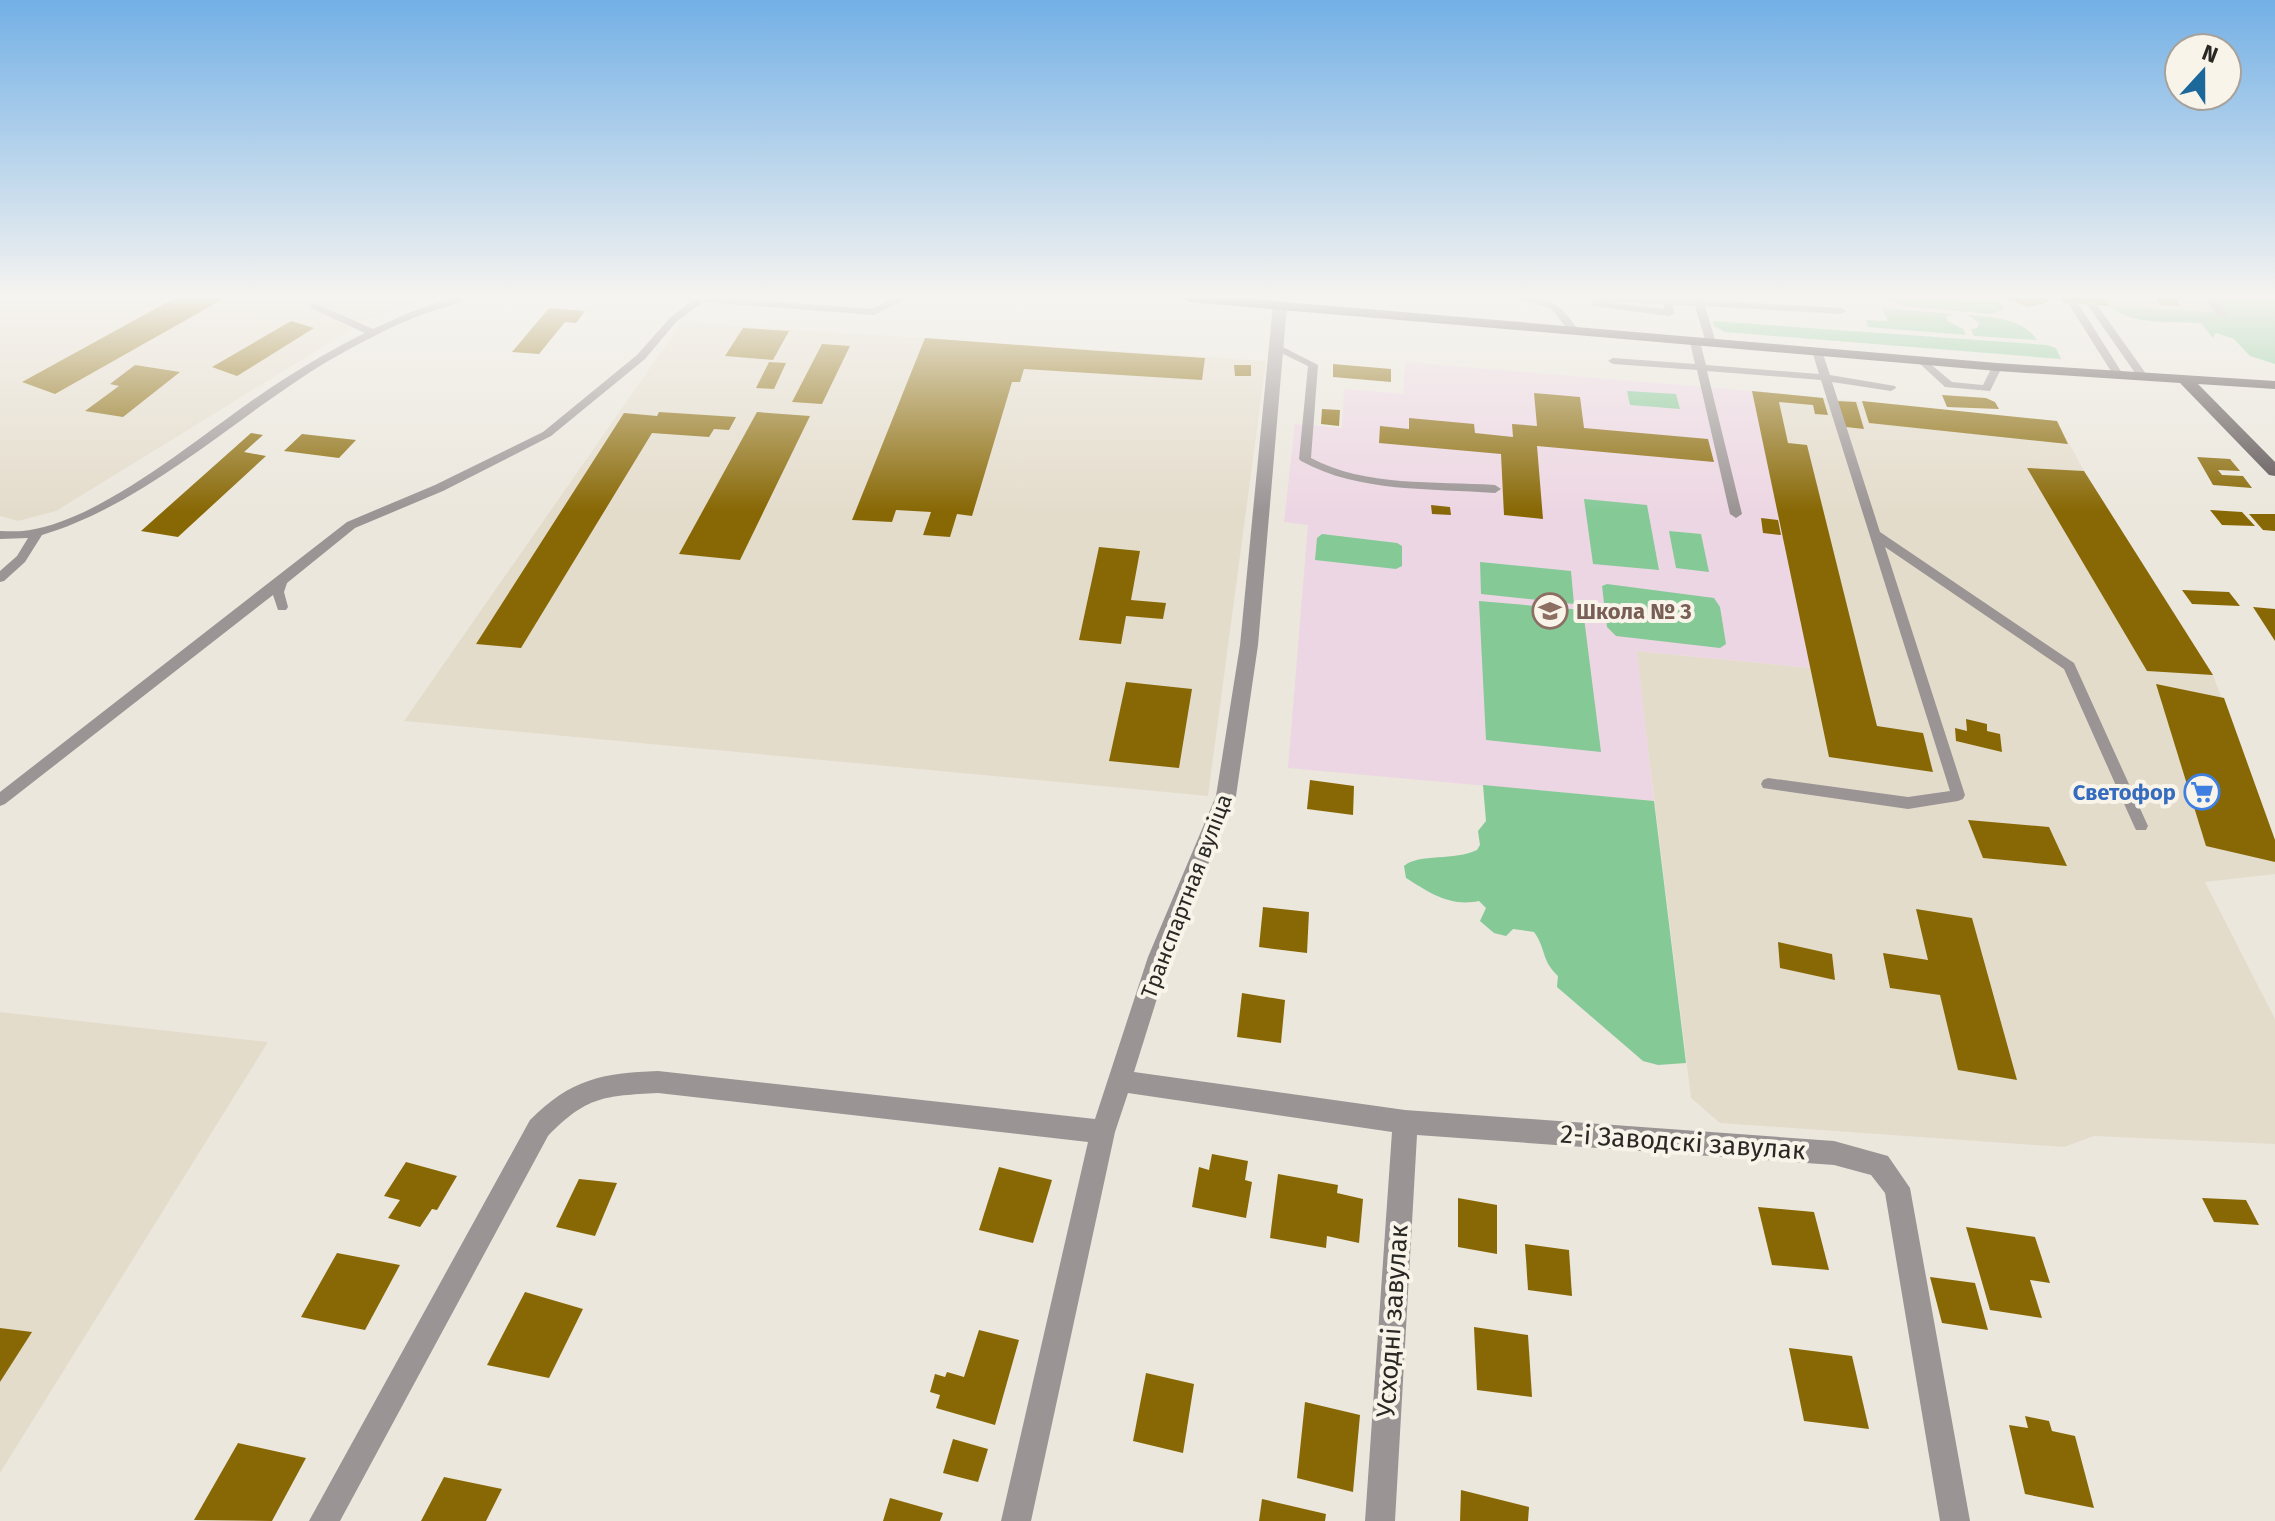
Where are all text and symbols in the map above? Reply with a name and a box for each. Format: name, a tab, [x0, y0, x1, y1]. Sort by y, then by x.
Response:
north arrow	[2163, 32, 2243, 112]
text: N	[2198, 39, 2222, 69]
school or university icon: Школа № 3	[1531, 592, 1569, 630]
place label: Школа № 3	[1576, 598, 1692, 625]
supermarket icon: Светофор	[2183, 773, 2221, 811]
place label: Светофор	[2073, 779, 2176, 806]
street label: Транспартная вуліца	[1135, 790, 1238, 1002]
street label: 2-і Заводскі завулак	[1559, 1118, 1807, 1167]
street label: Усходні завулак	[1370, 1223, 1415, 1418]

